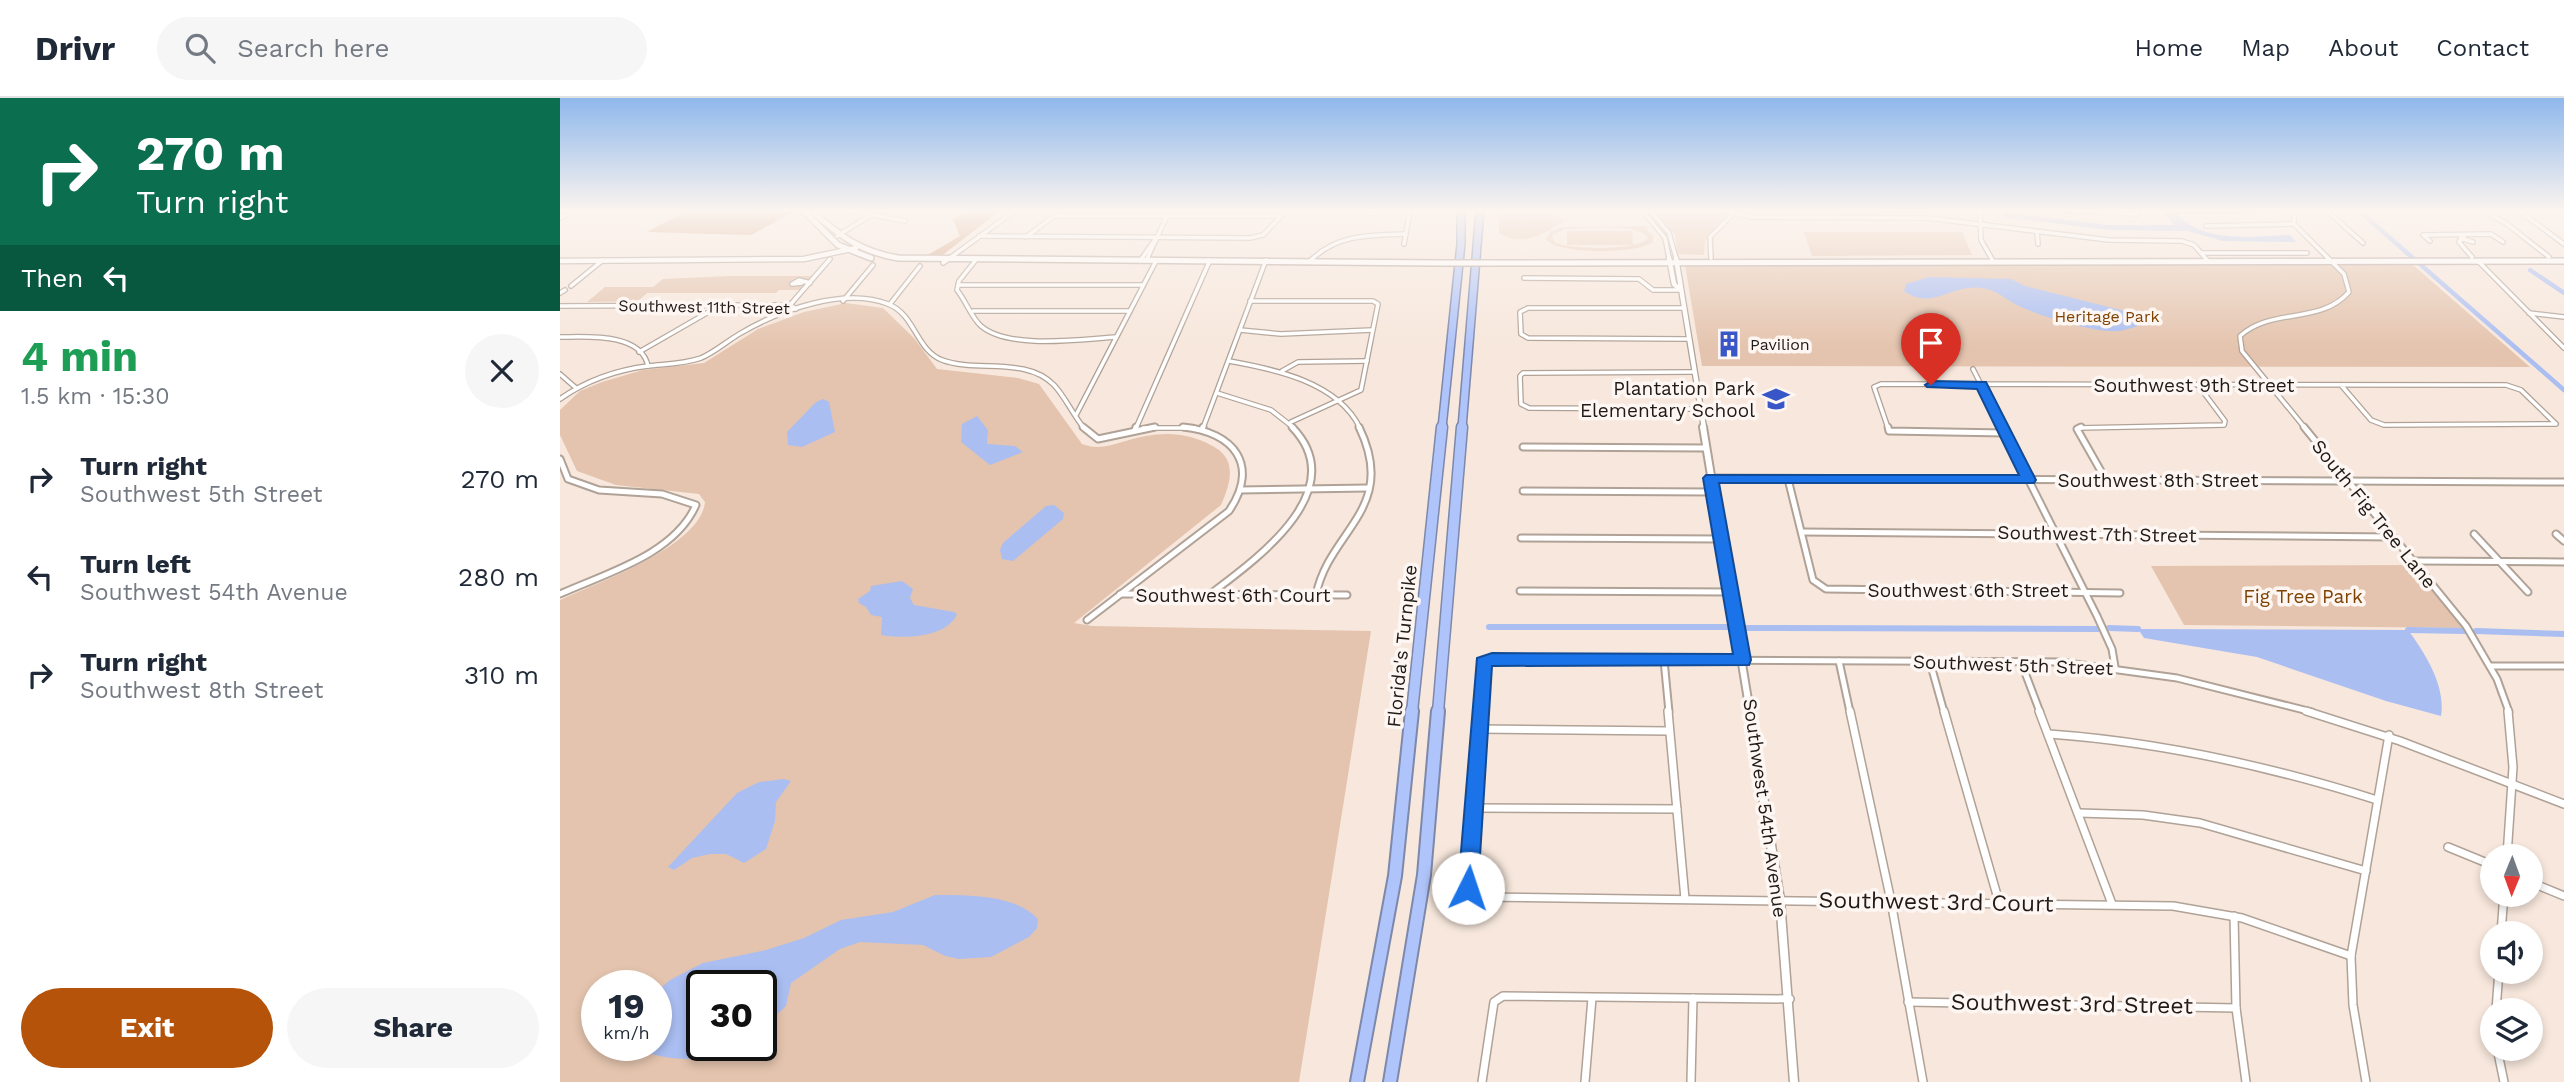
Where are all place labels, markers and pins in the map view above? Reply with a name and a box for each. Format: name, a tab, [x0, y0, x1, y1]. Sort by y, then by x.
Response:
pin	[1901, 313, 1961, 385]
building icon: Pavilion	[1714, 329, 1744, 359]
place label: Pavilion	[1750, 335, 1810, 354]
place label: Plantation Park Elementary School	[1580, 377, 1755, 422]
school or university icon: Plantation Park Elementary School	[1761, 384, 1791, 414]

